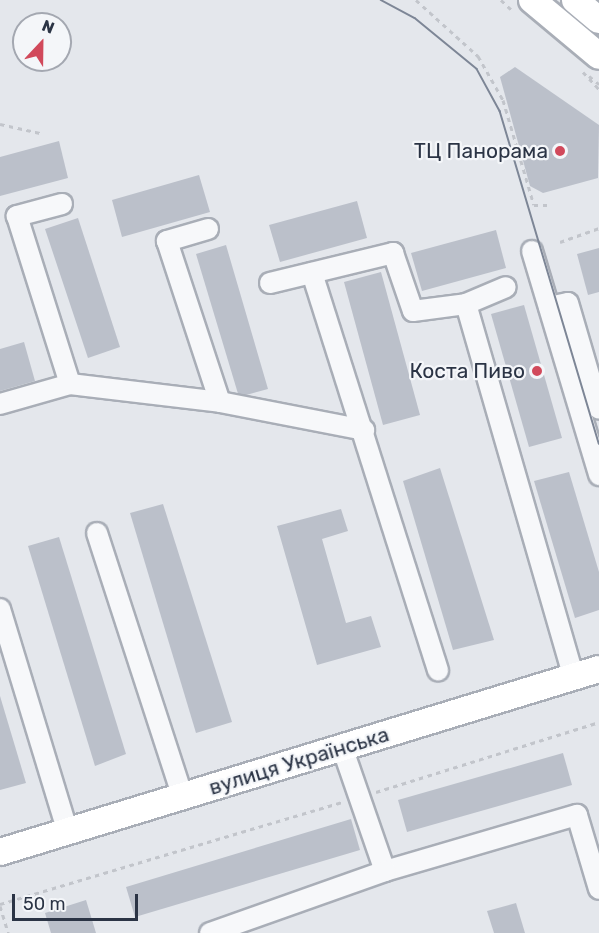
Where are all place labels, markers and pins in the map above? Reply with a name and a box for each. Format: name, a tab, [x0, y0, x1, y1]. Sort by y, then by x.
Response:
place label: ТЦ Панорама	[414, 138, 548, 164]
marker: ТЦ Панорама	[553, 144, 567, 158]
place label: Коста Пиво	[409, 358, 525, 384]
marker: Коста Пиво	[530, 364, 544, 378]

